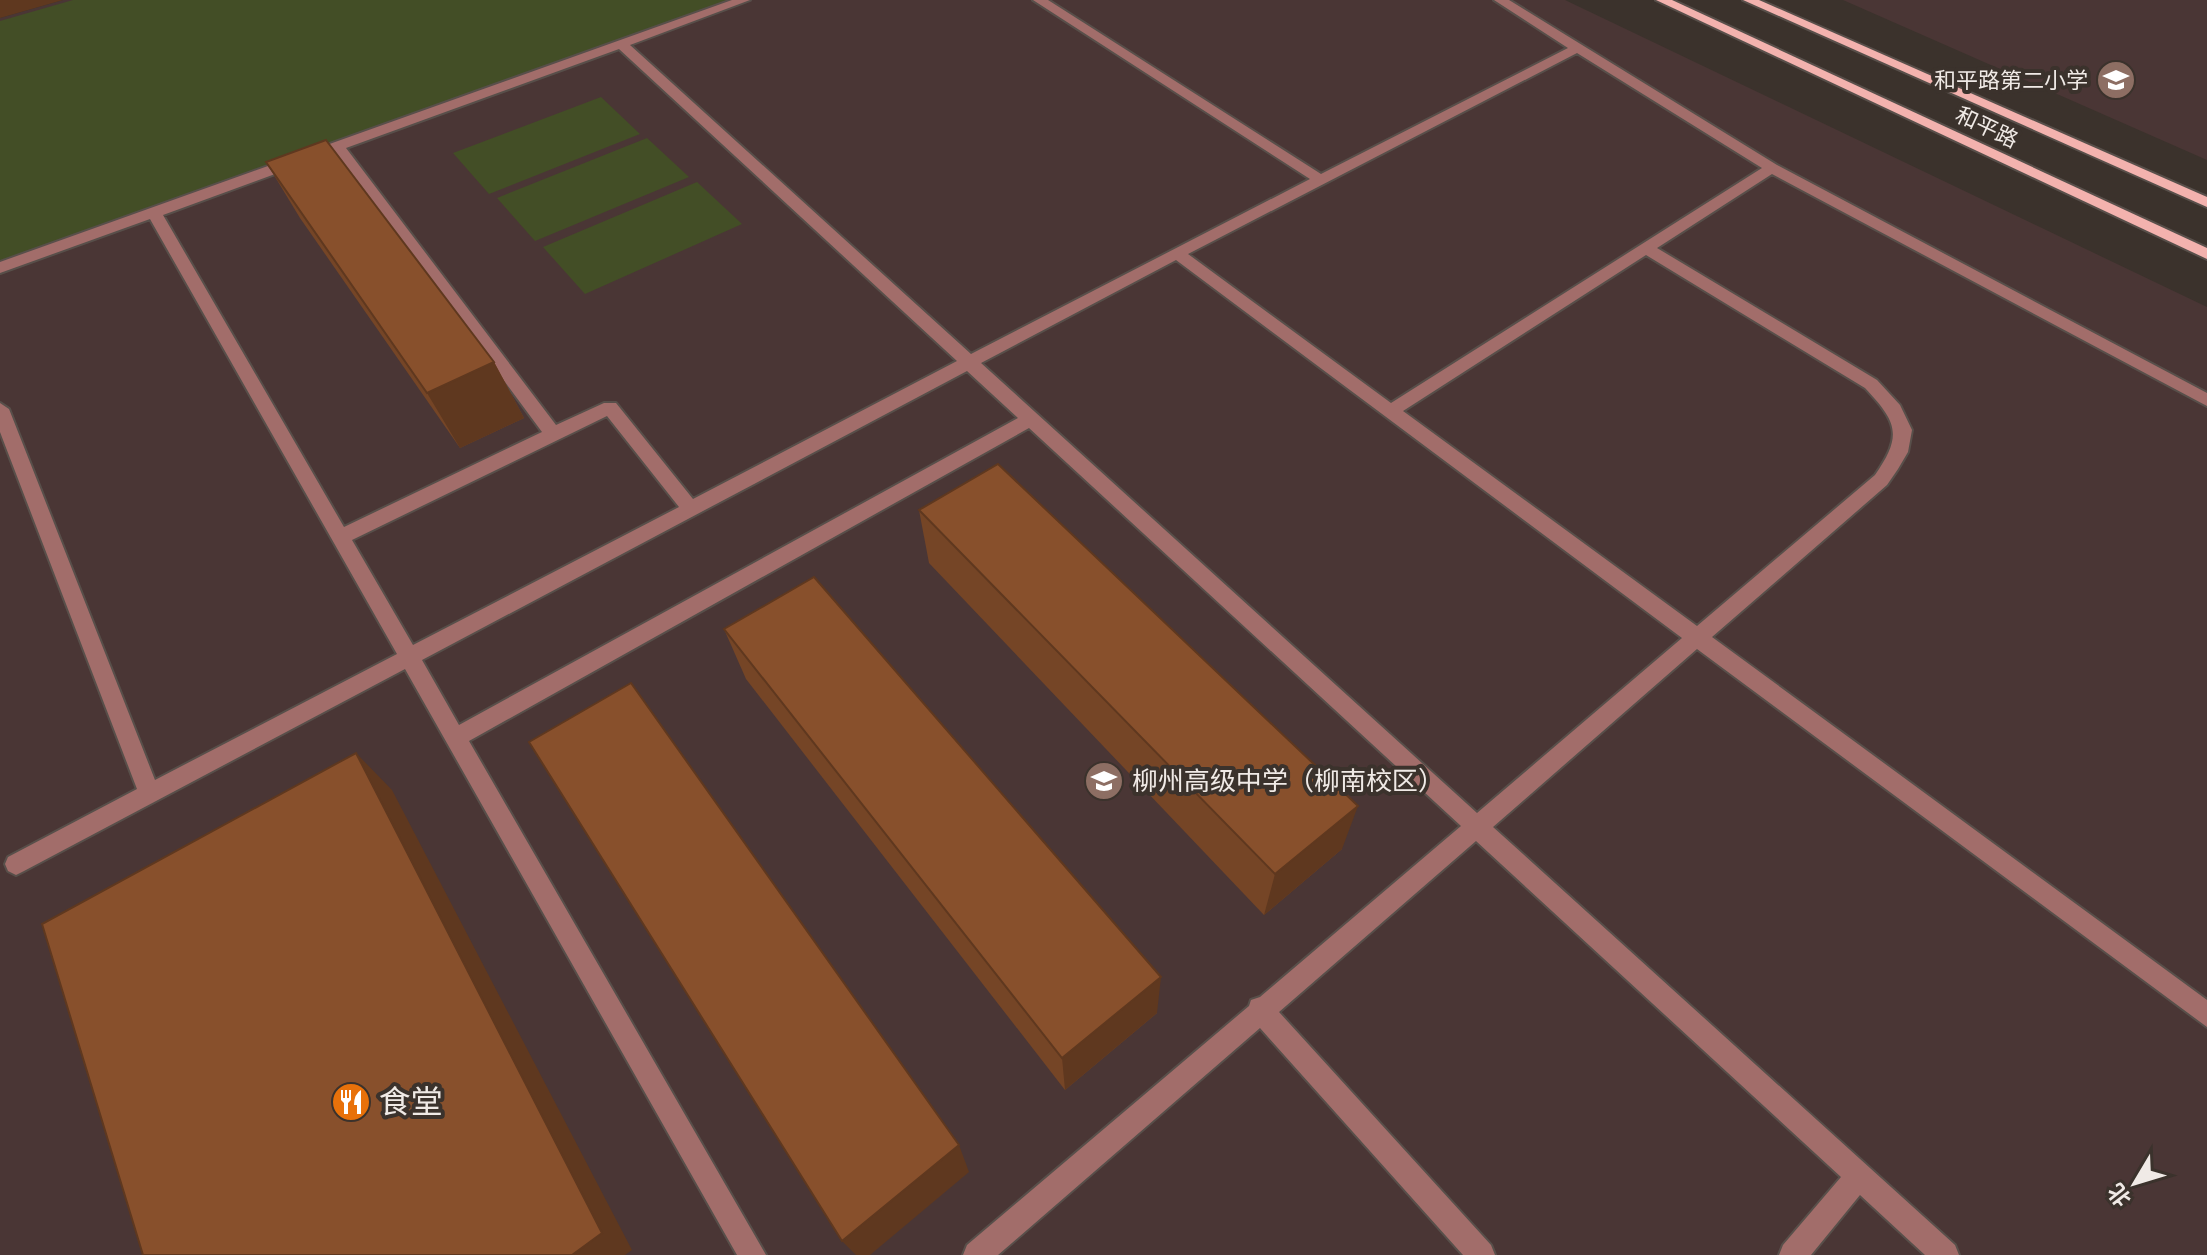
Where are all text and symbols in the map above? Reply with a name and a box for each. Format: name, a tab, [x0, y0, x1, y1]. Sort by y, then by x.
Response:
school or university icon: 和平路第二小学	[2095, 59, 2137, 101]
place label: 和平路第二小学	[1934, 67, 2088, 94]
street label: 和平路	[1951, 101, 2022, 154]
school or university icon: 柳州高级中学（柳南校区）	[1083, 760, 1125, 802]
place label: 柳州高级中学（柳南校区）	[1132, 765, 1444, 797]
restaurant icon: 食堂	[330, 1081, 372, 1123]
place label: 食堂	[379, 1082, 443, 1121]
north arrow	[2095, 1143, 2175, 1223]
text: 北	[2102, 1178, 2137, 1212]

